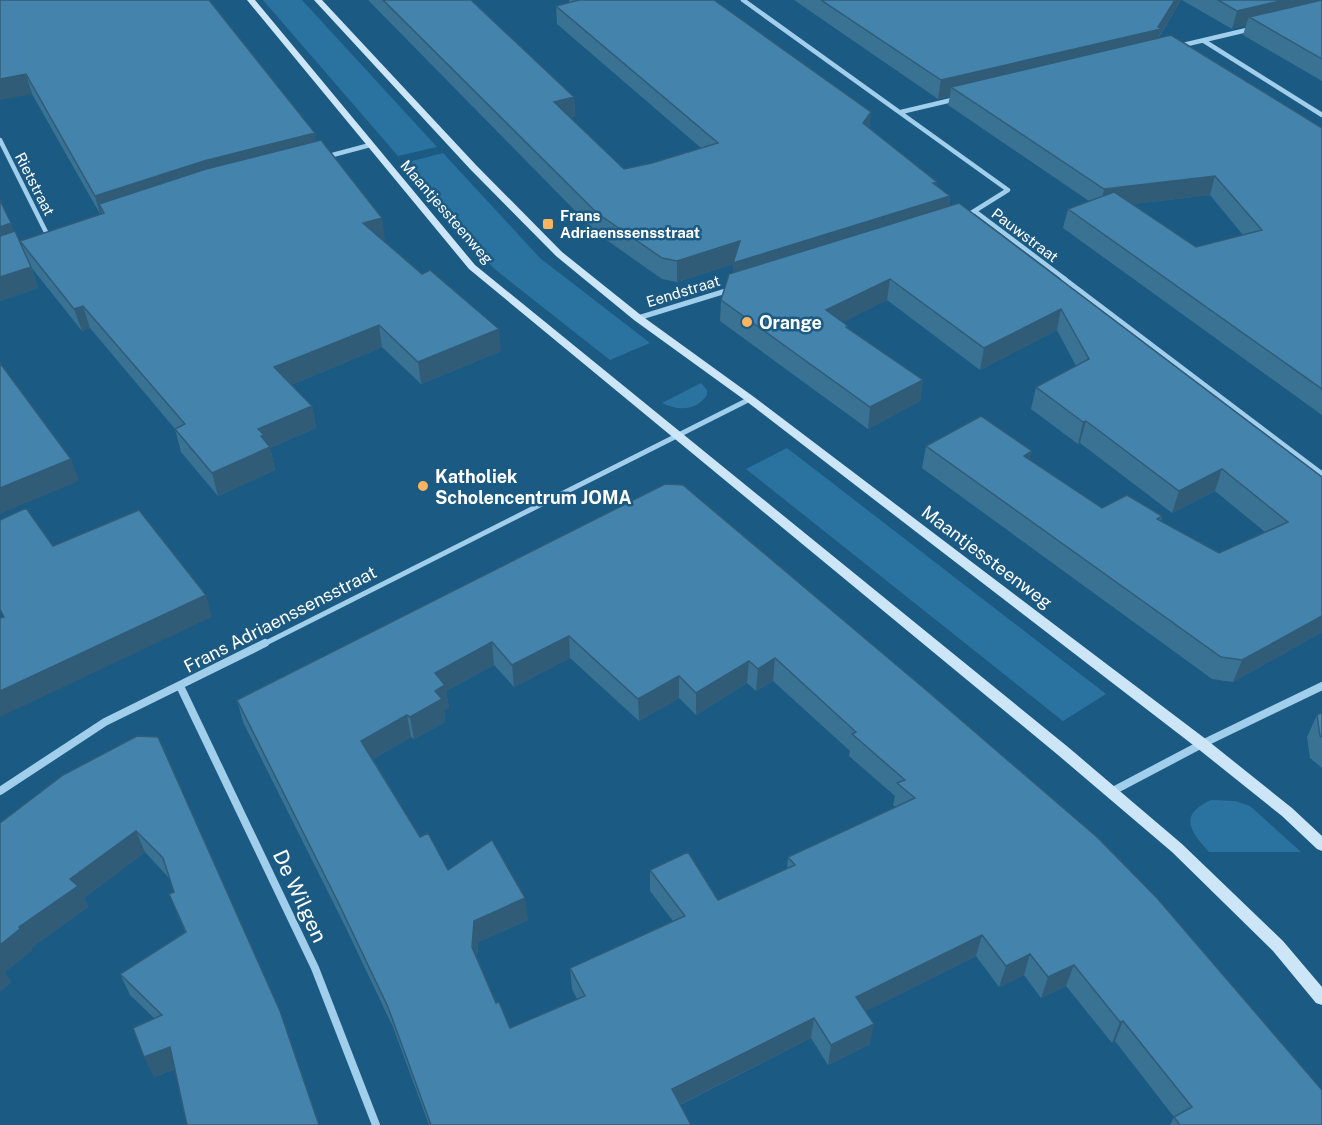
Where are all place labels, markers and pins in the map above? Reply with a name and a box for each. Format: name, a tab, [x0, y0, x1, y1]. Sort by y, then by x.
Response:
place label: Frans Adriaenssensstraat	[560, 207, 700, 241]
marker: Frans Adriaenssensstraat	[541, 217, 555, 231]
place label: Orange	[759, 312, 822, 333]
marker: Orange	[740, 315, 754, 329]
place label: Katholiek Scholencentrum JOMA	[435, 466, 632, 508]
marker: Katholiek Scholencentrum JOMA	[416, 479, 430, 493]

